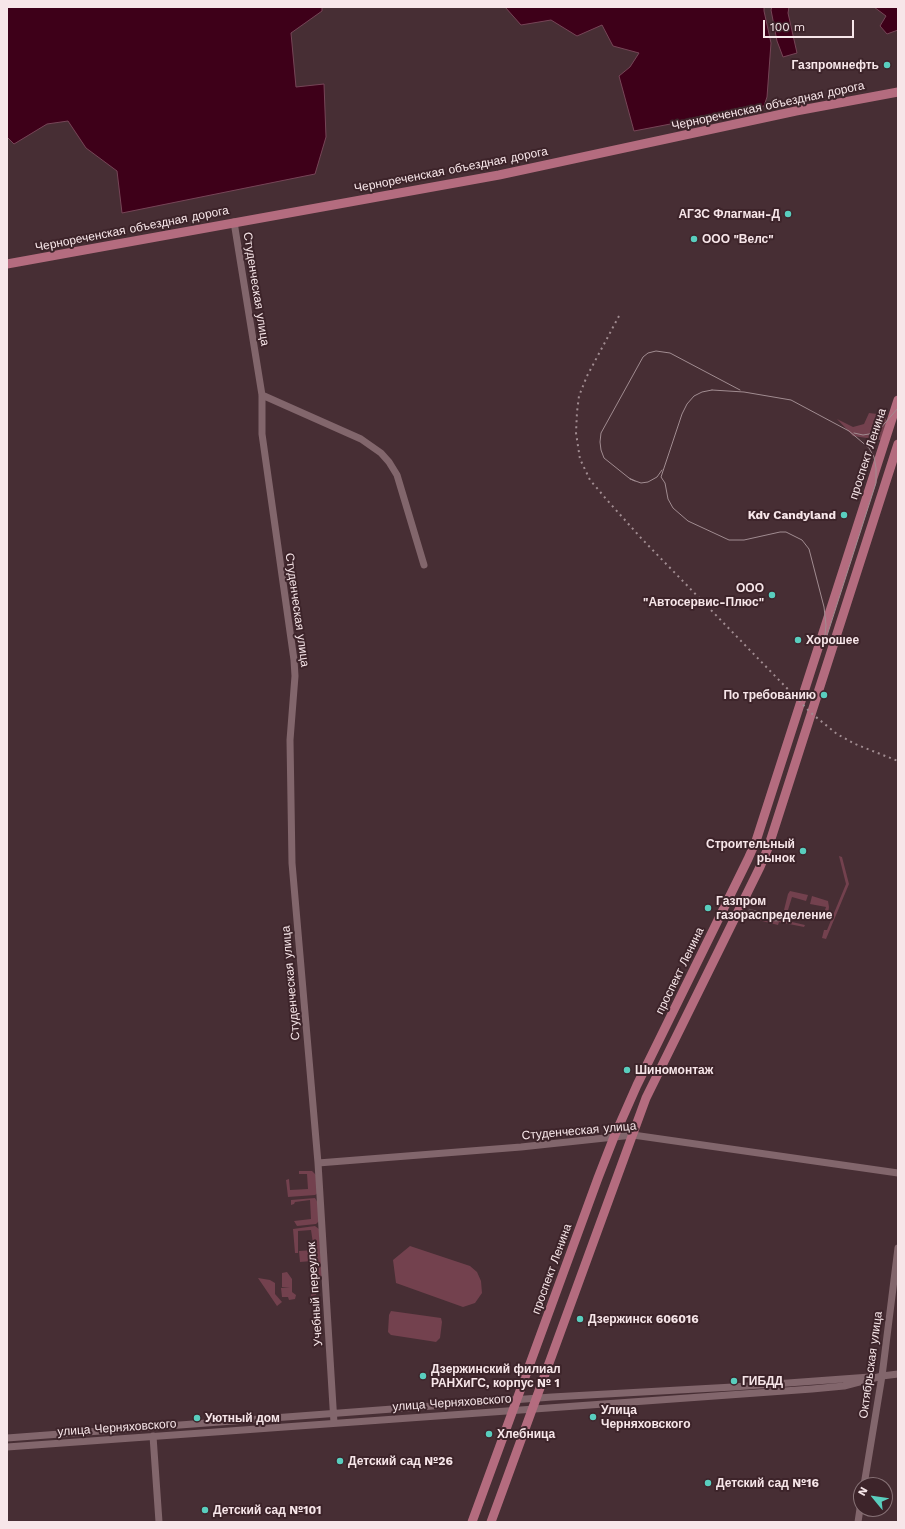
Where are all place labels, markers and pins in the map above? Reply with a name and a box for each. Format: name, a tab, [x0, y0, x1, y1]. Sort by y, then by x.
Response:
place label: Газпромнефть	[791, 58, 879, 72]
marker: Газпромнефть	[882, 60, 892, 70]
place label: АГЗС Флагман-Д	[678, 207, 780, 221]
marker: АГЗС Флагман-Д	[783, 209, 793, 219]
place label: ООО "Велс"	[702, 232, 774, 246]
marker: ООО "Велс"	[689, 234, 699, 244]
place label: Kdv Candyland	[748, 508, 836, 522]
marker: Kdv Candyland	[839, 510, 849, 520]
place label: ООО "Автосервис-Плюс"	[643, 581, 764, 609]
marker: ООО "Автосервис-Плюс"	[767, 590, 777, 600]
place label: Хорошее	[806, 633, 859, 647]
marker: Хорошее	[793, 635, 803, 645]
place label: По требованию	[723, 688, 816, 702]
marker: По требованию	[819, 690, 829, 700]
place label: Строительный рынок	[706, 837, 795, 865]
marker: Строительный рынок	[798, 846, 808, 856]
place label: Газпром газораспределение	[716, 894, 832, 922]
marker: Газпром газораспределение	[703, 903, 713, 913]
place label: Шиномонтаж	[635, 1063, 713, 1077]
marker: Шиномонтаж	[622, 1065, 632, 1075]
place label: Дзержинск 606016	[588, 1312, 699, 1326]
marker: Дзержинск 606016	[575, 1314, 585, 1324]
place label: Дзержинский филиал РАНХиГС, корпус № 1	[431, 1362, 561, 1390]
marker: Дзержинский филиал РАНХиГС, корпус № 1	[418, 1371, 428, 1381]
place label: ГИБДД	[742, 1374, 783, 1388]
marker: ГИБДД	[729, 1376, 739, 1386]
place label: Улица Черняховского	[601, 1403, 690, 1431]
place label: Уютный дом	[205, 1411, 280, 1425]
marker: Улица Черняховского	[588, 1412, 598, 1422]
marker: Уютный дом	[192, 1413, 202, 1423]
place label: Хлебница	[497, 1427, 555, 1441]
marker: Хлебница	[484, 1429, 494, 1439]
place label: Детский сад №26	[348, 1454, 453, 1468]
marker: Детский сад №26	[335, 1456, 345, 1466]
place label: Детский сад №16	[716, 1476, 819, 1490]
marker: Детский сад №16	[703, 1478, 713, 1488]
place label: Детский сад №101	[213, 1503, 321, 1517]
marker: Детский сад №101	[200, 1505, 210, 1515]

